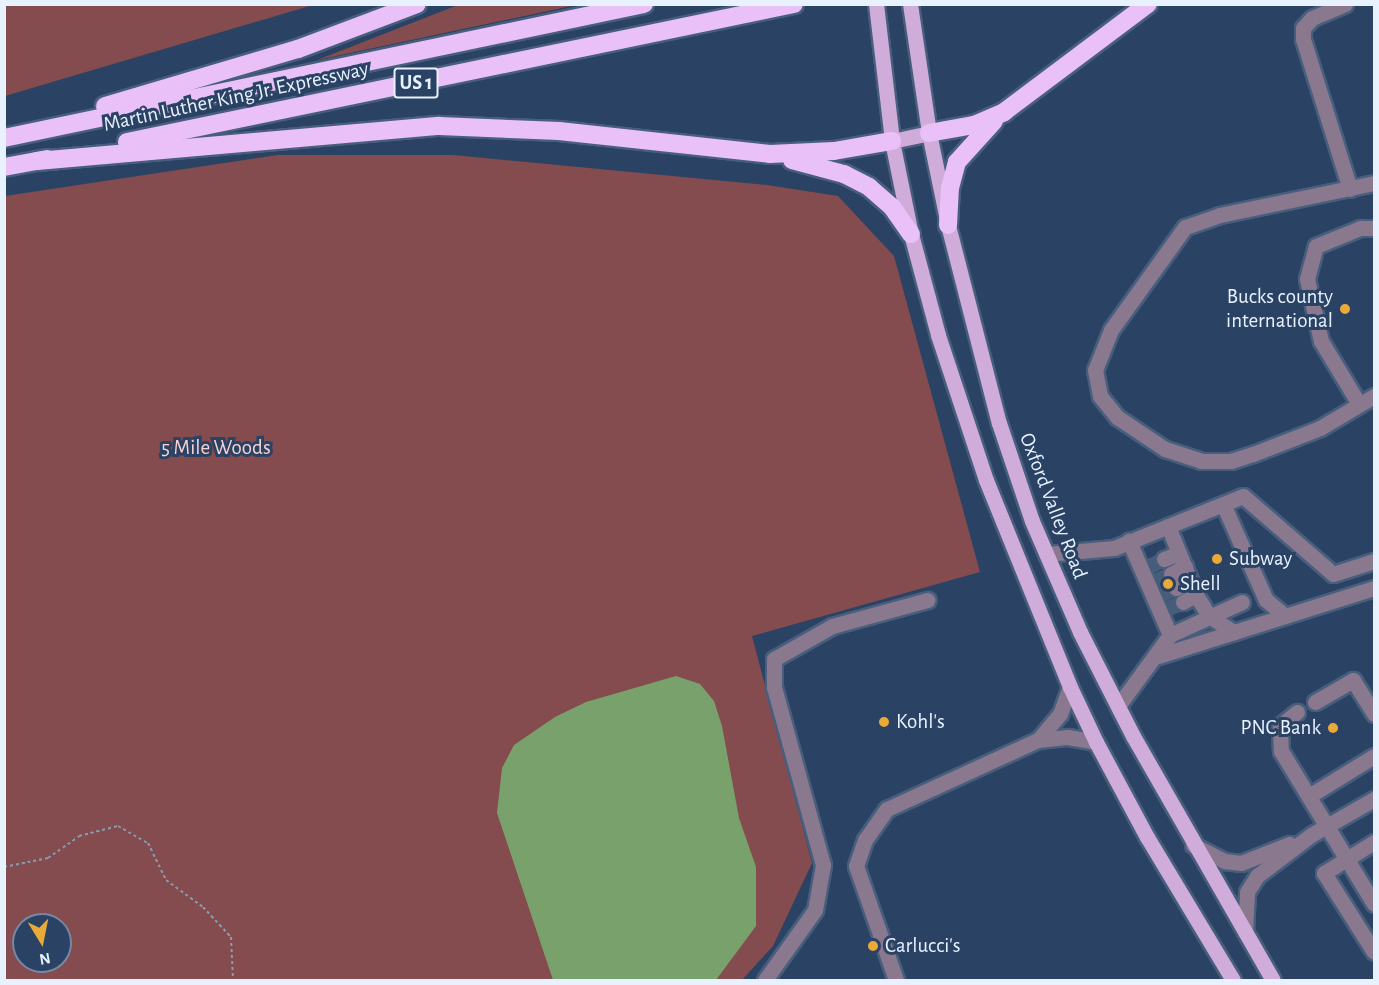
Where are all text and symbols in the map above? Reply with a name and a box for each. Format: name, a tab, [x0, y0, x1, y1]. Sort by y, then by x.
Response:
street label: Martin Luther King Jr. Expressway	[101, 57, 371, 137]
road number: US 1	[394, 66, 438, 100]
place label: Bucks county international	[1226, 284, 1333, 334]
marker: Bucks county international	[1338, 302, 1352, 316]
street label: Oxford Valley Road	[1014, 429, 1092, 583]
park label: 5 Mile Woods	[161, 435, 271, 461]
place label: Subway	[1229, 546, 1292, 572]
marker: Subway	[1210, 552, 1224, 566]
place label: Shell	[1180, 571, 1221, 597]
marker: Shell	[1161, 577, 1175, 591]
place label: Kohl's	[896, 709, 945, 735]
marker: Kohl's	[877, 715, 891, 729]
place label: PNC Bank	[1241, 715, 1321, 741]
marker: PNC Bank	[1326, 721, 1340, 735]
north arrow	[12, 913, 72, 973]
place label: Carlucci's	[885, 933, 961, 959]
marker: Carlucci's	[866, 939, 880, 953]
text: N	[38, 950, 52, 968]

